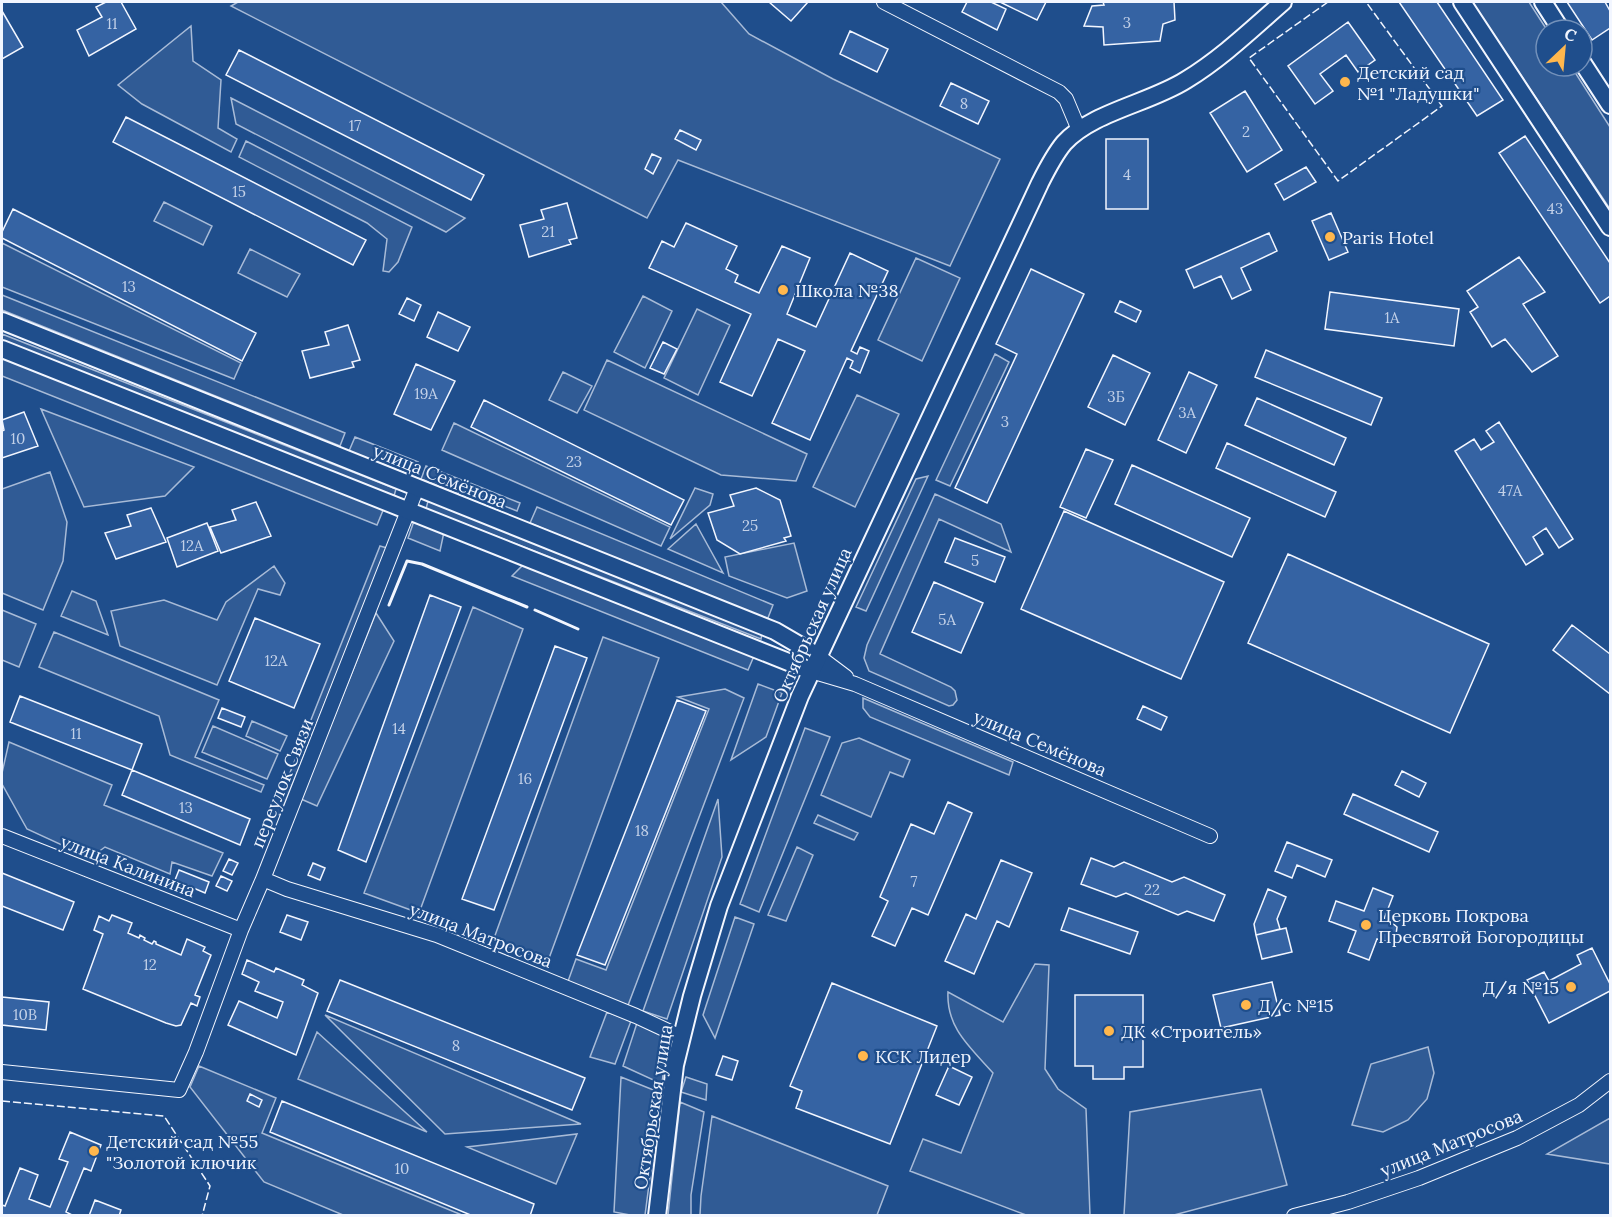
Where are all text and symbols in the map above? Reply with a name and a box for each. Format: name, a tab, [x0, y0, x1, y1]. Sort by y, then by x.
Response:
house number: 3	[1123, 13, 1131, 32]
house number: 11	[107, 14, 117, 33]
north arrow	[1534, 18, 1594, 78]
text: С	[1561, 23, 1580, 46]
place label: Детский сад №1 "Ладушки"	[1357, 61, 1479, 105]
marker: Детский сад №1 "Ладушки"	[1338, 75, 1352, 89]
house number: 8	[960, 94, 968, 113]
house number: 17	[349, 116, 361, 135]
house number: 2	[1242, 122, 1250, 141]
house number: 4	[1123, 165, 1131, 184]
house number: 15	[232, 182, 246, 201]
house number: 43	[1547, 199, 1563, 218]
house number: 21	[541, 222, 555, 241]
place label: Paris Hotel	[1342, 226, 1434, 249]
marker: Paris Hotel	[1323, 230, 1337, 244]
house number: 13	[122, 277, 136, 296]
place label: Школа №38	[795, 279, 899, 302]
marker: Школа №38	[776, 283, 790, 297]
house number: 1А	[1384, 308, 1400, 327]
house number: 19А	[414, 384, 438, 403]
house number: 3Б	[1107, 387, 1125, 406]
house number: 3А	[1178, 403, 1196, 422]
house number: 3	[1001, 412, 1009, 431]
house number: 10	[11, 429, 25, 448]
street label: улица Семёнова	[370, 439, 510, 513]
house number: 23	[566, 452, 582, 471]
house number: 47А	[1498, 481, 1523, 500]
house number: 25	[742, 516, 758, 535]
house number: 12А	[181, 536, 204, 555]
street label: Октябрьская улица	[767, 544, 857, 706]
house number: 5	[971, 551, 979, 570]
house number: 5А	[938, 610, 956, 629]
house number: 12А	[265, 651, 288, 670]
street label: улица Семёнова	[970, 705, 1110, 781]
street label: переулок Связи	[246, 715, 318, 851]
house number: 14	[392, 719, 406, 738]
house number: 11	[71, 724, 81, 743]
house number: 16	[518, 769, 532, 788]
house number: 13	[179, 798, 193, 817]
house number: 18	[635, 821, 649, 840]
street label: улица Калинина	[57, 830, 199, 902]
house number: 7	[911, 872, 918, 891]
house number: 22	[1144, 880, 1160, 899]
street label: улица Матросова	[406, 897, 556, 973]
place label: Церковь Покрова Пресвятой Богородицы	[1378, 904, 1584, 948]
marker: Церковь Покрова Пресвятой Богородицы	[1359, 918, 1373, 932]
house number: 12	[143, 955, 157, 974]
place label: Д/я №15	[1482, 976, 1559, 999]
marker: Д/я №15	[1564, 980, 1578, 994]
place label: Д/с №15	[1258, 994, 1333, 1017]
marker: Д/с №15	[1239, 998, 1253, 1012]
house number: 10В	[13, 1005, 37, 1024]
place label: ДК «Строитель»	[1121, 1020, 1262, 1043]
street label: Октябрьская улица	[629, 1023, 677, 1191]
marker: ДК «Строитель»	[1102, 1024, 1116, 1038]
house number: 8	[452, 1036, 460, 1055]
place label: КСК Лидер	[875, 1045, 971, 1068]
marker: КСК Лидер	[856, 1049, 870, 1063]
street label: улица Матросова	[1377, 1104, 1525, 1182]
place label: Детский сад №55 "Золотой ключик	[106, 1130, 258, 1174]
marker: Детский сад №55 "Золотой ключик	[87, 1144, 101, 1158]
house number: 10	[395, 1159, 409, 1178]

